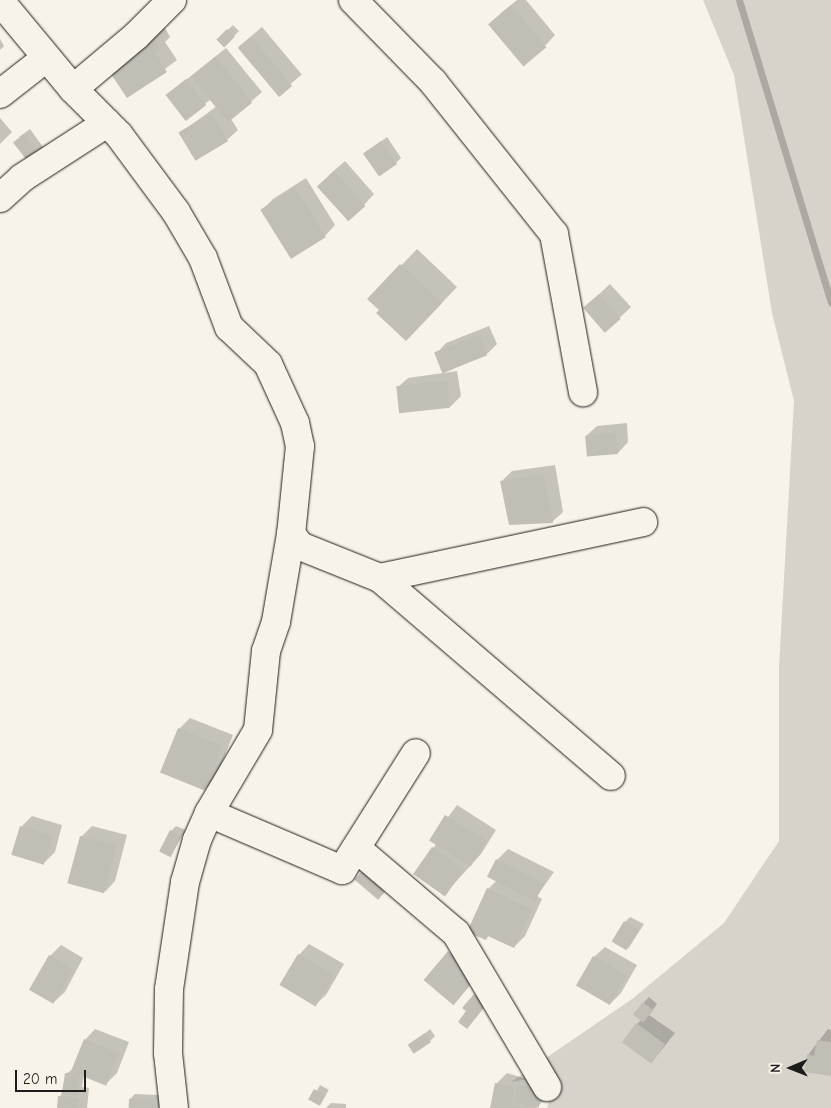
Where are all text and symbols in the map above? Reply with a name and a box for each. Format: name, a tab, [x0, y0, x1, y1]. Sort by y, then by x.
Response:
north arrow	[766, 1043, 816, 1093]
scale bar	[18, 1060, 89, 1092]
text: N	[767, 1064, 784, 1073]
text: 20 m	[23, 1070, 57, 1088]

